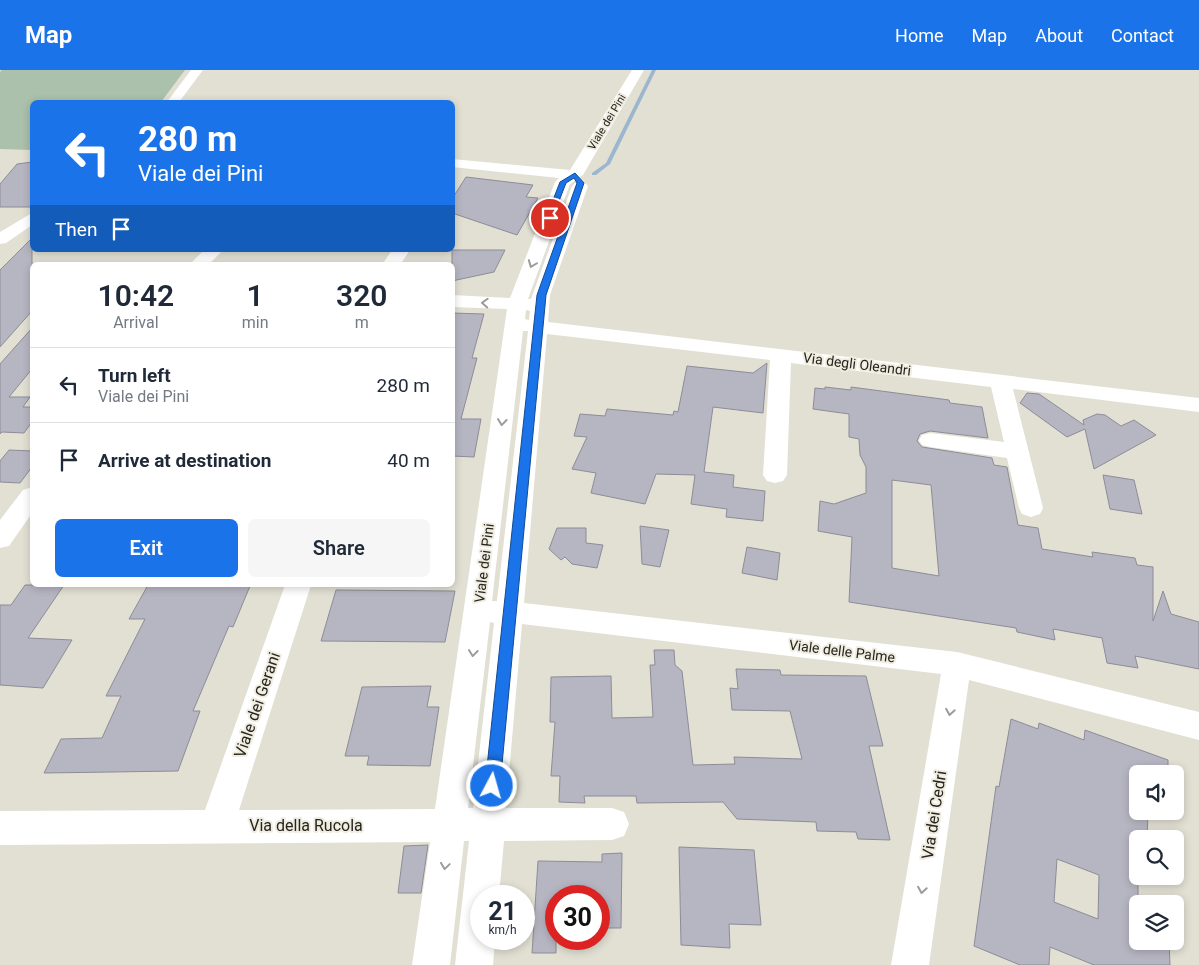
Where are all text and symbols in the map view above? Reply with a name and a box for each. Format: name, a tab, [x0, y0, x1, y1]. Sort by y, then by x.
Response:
text: Map	[25, 21, 72, 49]
text: Home	[895, 25, 944, 46]
text: Map	[972, 25, 1007, 46]
text: About	[1035, 25, 1083, 46]
text: Contact	[1111, 25, 1174, 46]
street label: Viale dei Pini	[585, 92, 629, 152]
text: 280 m	[138, 119, 237, 160]
icon: left	[55, 120, 120, 185]
text: Viale dei Pini	[138, 161, 263, 186]
pin	[529, 197, 571, 239]
icon: arrive	[536, 204, 564, 232]
icon: arrive	[107, 215, 135, 243]
text: Then	[55, 218, 97, 241]
one-way arrow	[528, 259, 538, 267]
text: 10:42	[98, 278, 174, 313]
text: 1	[247, 278, 264, 313]
text: 320	[336, 278, 387, 313]
one-way arrow	[480, 297, 488, 308]
text: Arrival	[113, 313, 159, 332]
text: min	[242, 313, 269, 332]
text: m	[355, 313, 369, 332]
street label: Via degli Oleandri	[802, 349, 912, 379]
text: Turn left	[98, 364, 171, 387]
icon: left	[55, 371, 83, 399]
text: 280 m	[377, 374, 430, 397]
text: Viale dei Pini	[98, 387, 189, 406]
one-way arrow	[497, 419, 508, 427]
icon: arrive	[55, 446, 83, 474]
text: Arrive at destination	[98, 449, 271, 472]
text: 40 m	[387, 449, 430, 472]
button: Exit	[55, 519, 238, 577]
button: Share	[248, 519, 430, 577]
street label: Viale dei Pini	[471, 522, 497, 604]
street label: Viale delle Palme	[788, 637, 896, 665]
one-way arrow	[468, 649, 479, 657]
street label: Viale dei Gerani	[230, 650, 284, 760]
one-way arrow	[945, 708, 955, 717]
position arrow	[465, 759, 517, 811]
map controls	[1129, 765, 1184, 950]
button: sound	[1129, 765, 1184, 820]
street label: Via dei Cedri	[918, 769, 950, 861]
street label: Via della Rucola	[249, 816, 363, 835]
button: search	[1129, 830, 1184, 885]
one-way arrow	[440, 862, 450, 870]
speed limit sign: 30	[545, 885, 610, 950]
one-way arrow	[917, 886, 927, 895]
button: layers	[1129, 895, 1184, 950]
text: 21	[488, 897, 517, 926]
text: km/h	[488, 923, 517, 937]

